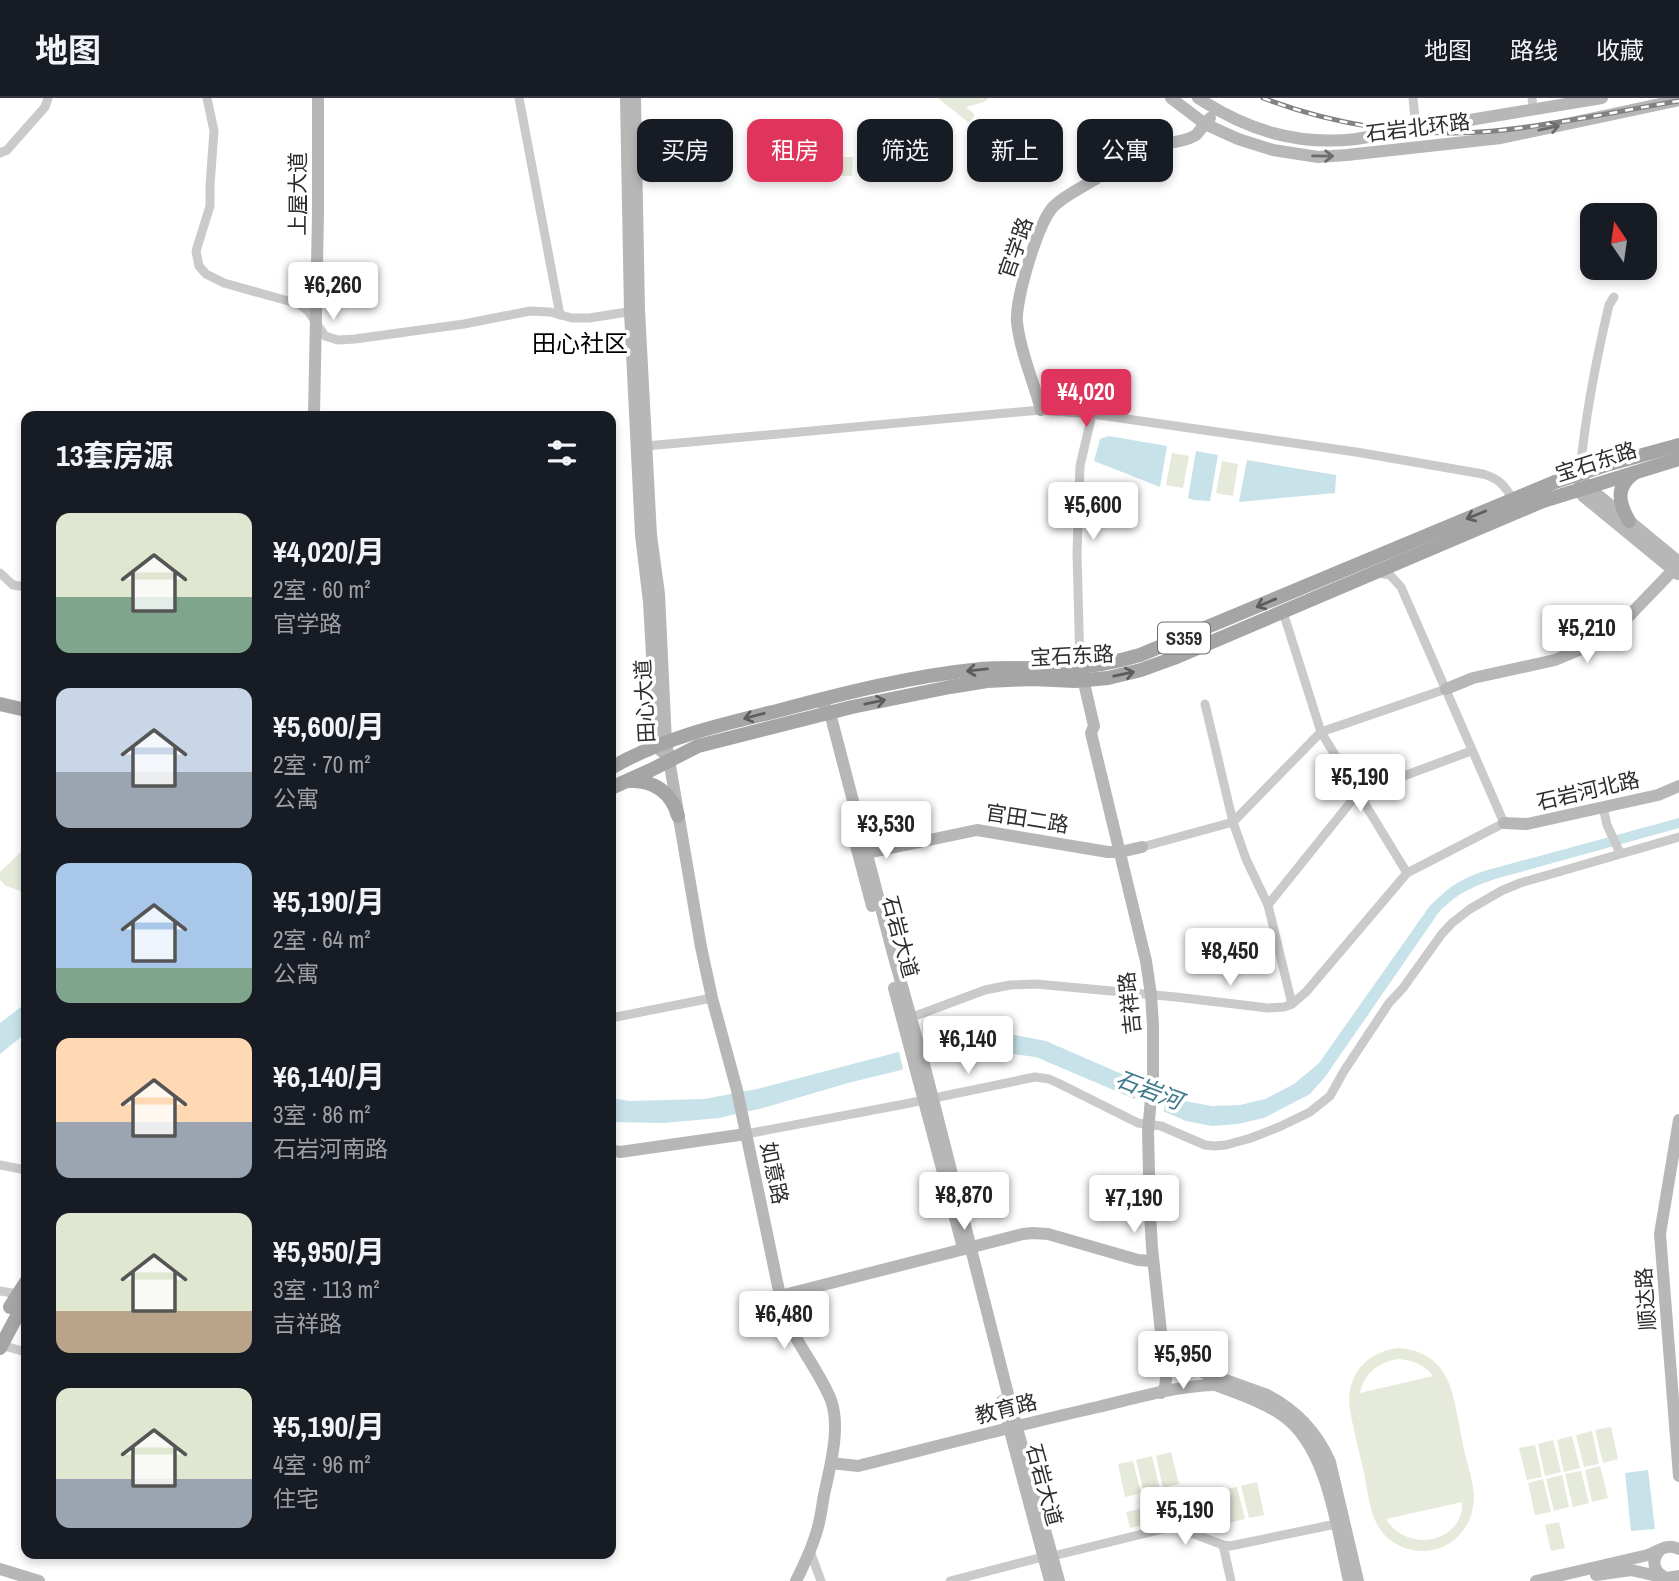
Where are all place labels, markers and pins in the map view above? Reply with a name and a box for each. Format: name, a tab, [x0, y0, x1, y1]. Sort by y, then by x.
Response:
pin: ¥6,260	[276, 262, 390, 322]
pin: ¥4,020	[1029, 370, 1143, 429]
pin: ¥5,600	[1036, 482, 1150, 542]
pin: ¥5,210	[1530, 606, 1644, 665]
pin: ¥5,190	[1303, 754, 1417, 814]
pin: ¥3,530	[829, 802, 943, 861]
pin: ¥8,450	[1173, 928, 1287, 988]
pin: ¥6,140	[911, 1016, 1025, 1076]
pin: ¥8,870	[907, 1172, 1021, 1232]
pin: ¥7,190	[1077, 1176, 1191, 1235]
pin: ¥6,480	[727, 1292, 841, 1351]
pin: ¥5,950	[1126, 1332, 1240, 1391]
pin: ¥5,190	[1128, 1488, 1242, 1547]

